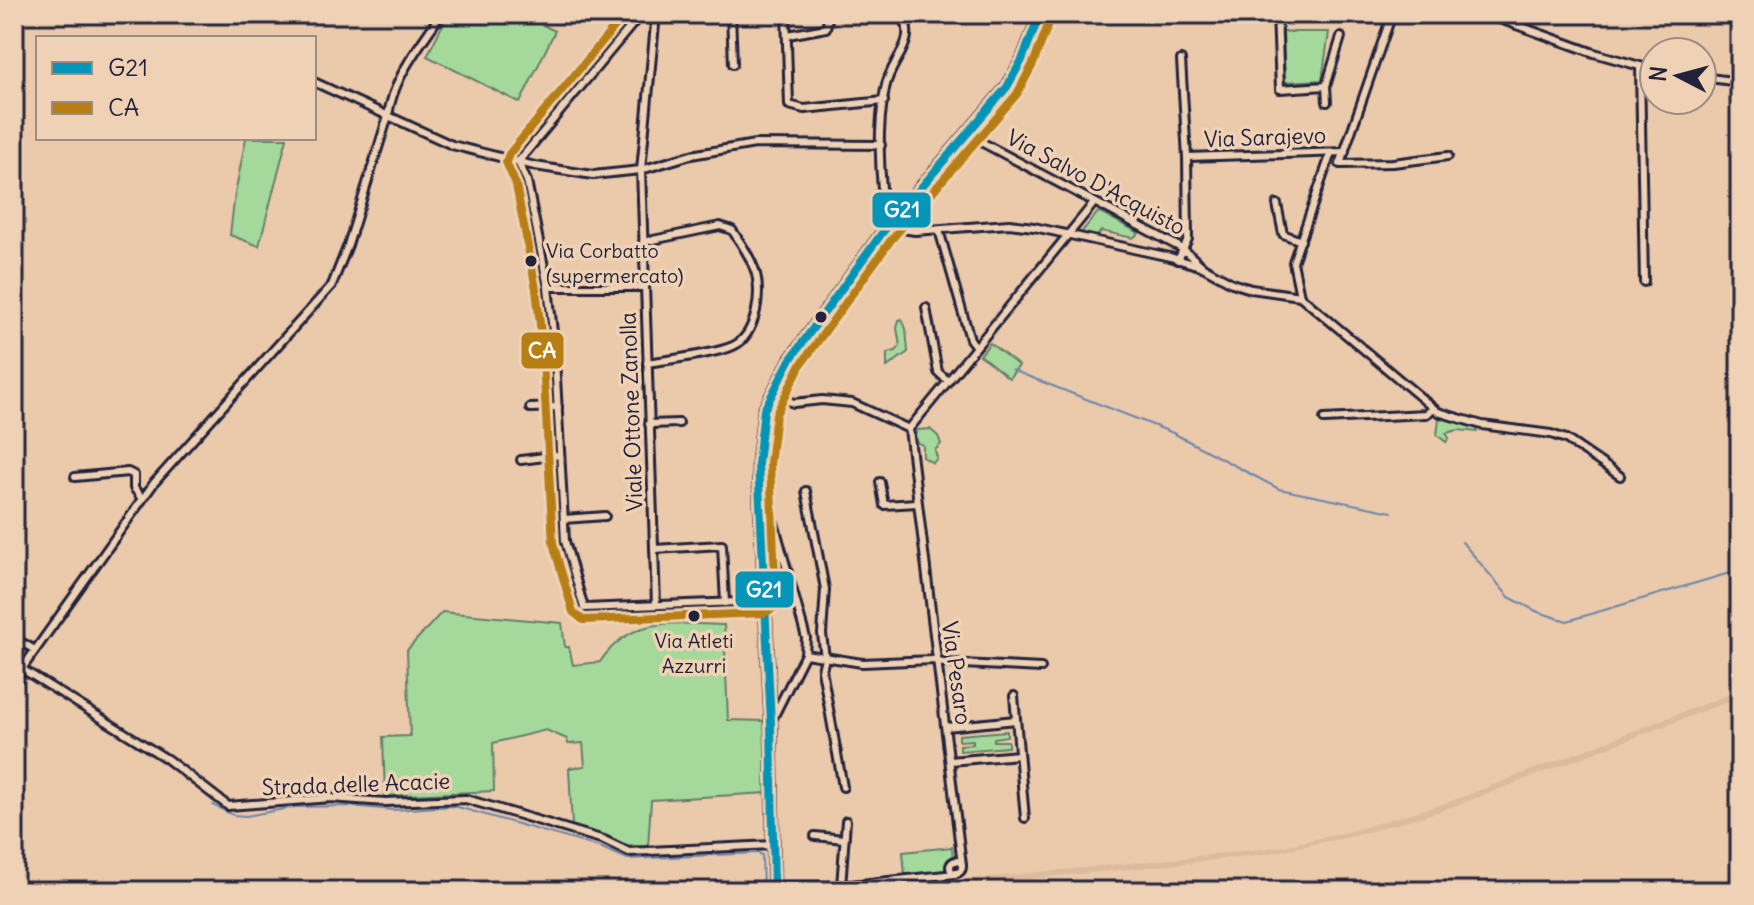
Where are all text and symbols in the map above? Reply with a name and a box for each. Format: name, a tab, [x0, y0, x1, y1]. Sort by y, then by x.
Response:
legend	[36, 36, 316, 140]
north arrow	[1638, 36, 1718, 116]
text: G21	[108, 52, 148, 82]
text: N	[1643, 65, 1673, 83]
text: CA	[108, 92, 139, 122]
street label: Via Sarajevo	[1203, 121, 1327, 153]
street label: Via Salvo D'Acquisto	[1002, 123, 1190, 241]
line badge: G21	[871, 191, 932, 229]
text: G21	[884, 195, 920, 223]
place label: Via Corbatto (supermercato)	[546, 238, 684, 288]
marker: Via Corbatto (supermercato)	[523, 253, 539, 269]
unlabelled marker	[813, 309, 829, 325]
street label: Viale Ottone Zanolla	[614, 312, 648, 512]
line badge: CA	[520, 331, 565, 370]
text: CA	[528, 336, 556, 364]
line badge: G21	[734, 570, 795, 609]
text: G21	[746, 575, 782, 603]
marker: Via Atleti Azzurri	[686, 608, 702, 624]
street label: Via Pesaro	[936, 619, 978, 727]
place label: Via Atleti Azzurri	[654, 628, 734, 678]
street label: Strada delle Acacie	[261, 767, 451, 801]

